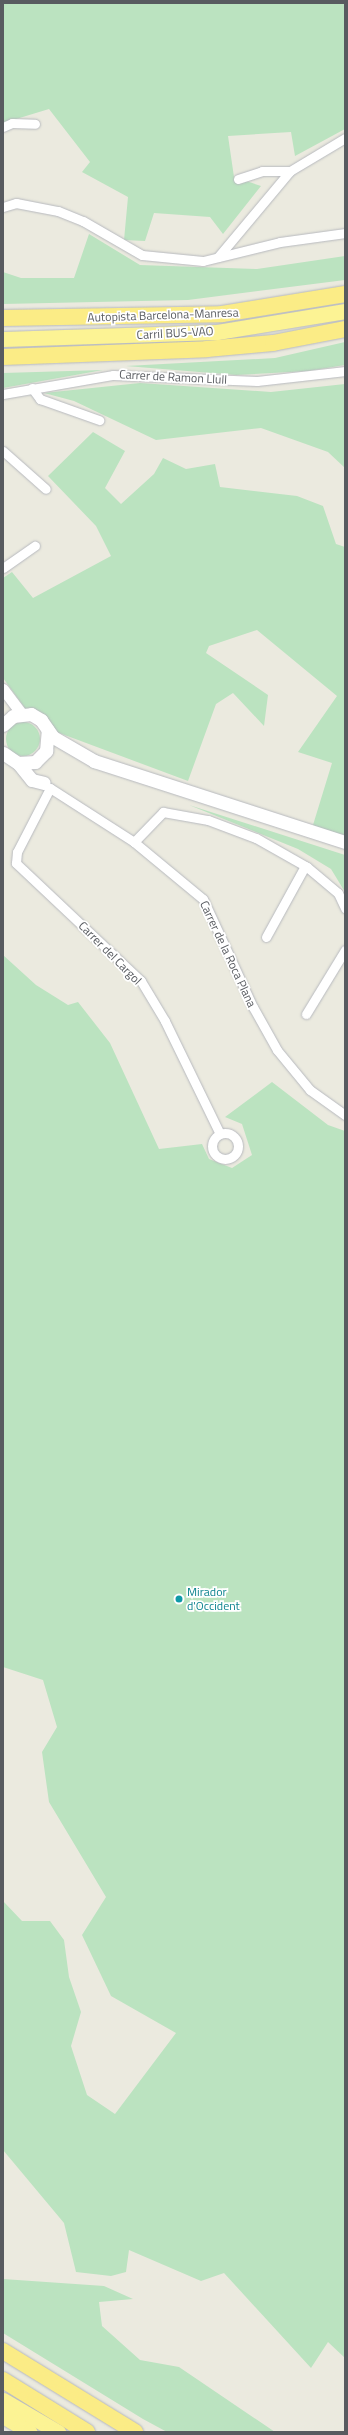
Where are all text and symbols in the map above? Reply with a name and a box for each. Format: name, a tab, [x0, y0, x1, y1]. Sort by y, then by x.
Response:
street label: Autopista Barcelona-Manresa	[87, 305, 239, 325]
street label: Carril BUS-VAO	[136, 324, 214, 342]
street label: Carrer de Ramon Llull	[119, 367, 227, 387]
street label: Carrer de la Roca Plana	[197, 898, 259, 1010]
street label: Carrer del Cargol	[75, 918, 145, 988]
place label: Mirador d'Occident	[187, 1585, 240, 1613]
marker: Mirador d'Occident	[174, 1594, 184, 1604]

